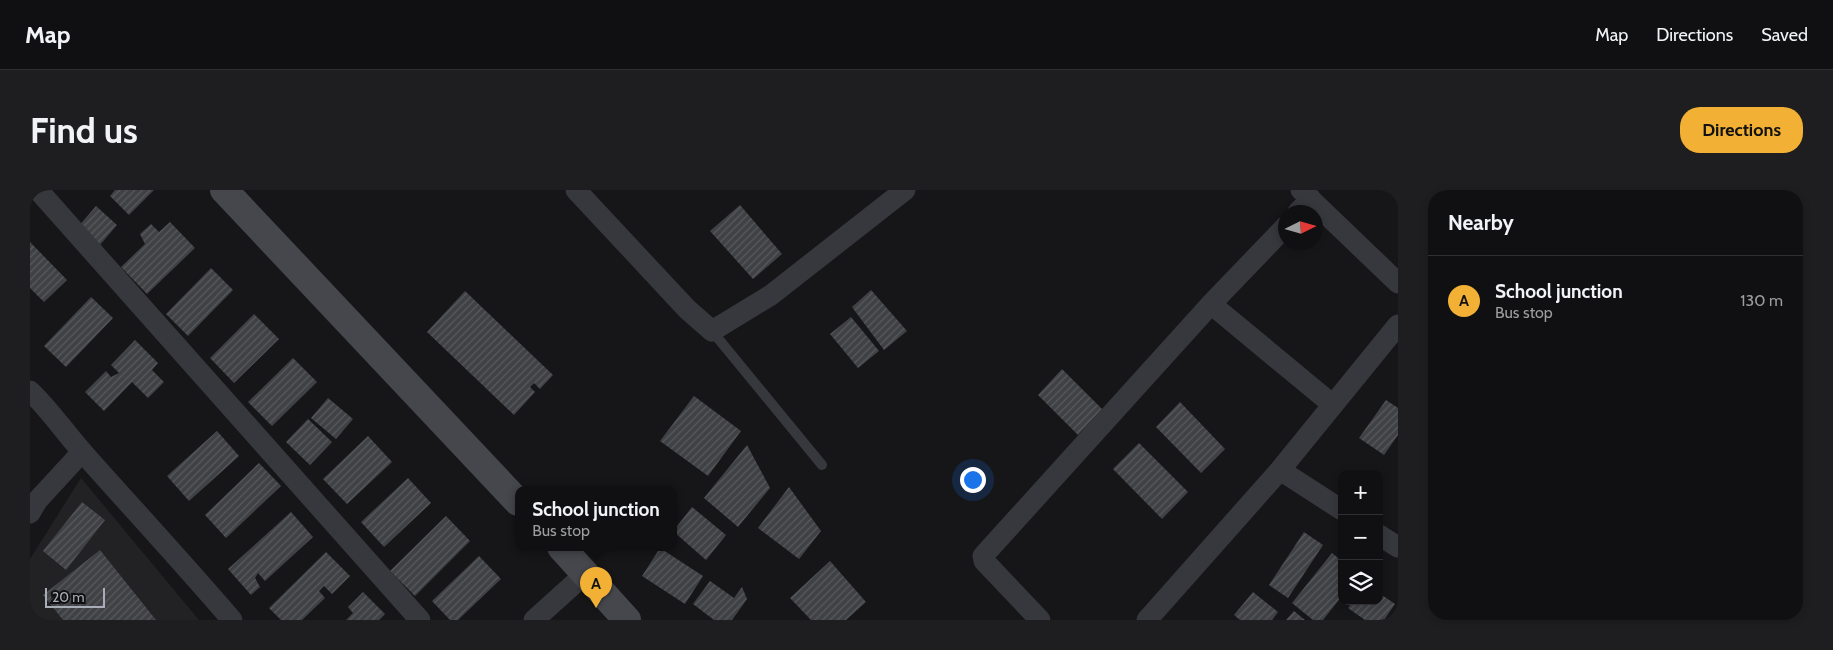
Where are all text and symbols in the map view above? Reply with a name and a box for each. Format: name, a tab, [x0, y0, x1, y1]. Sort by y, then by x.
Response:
text: Map	[25, 20, 71, 49]
text: Map	[1595, 24, 1628, 46]
text: Directions	[1656, 24, 1733, 46]
text: Saved	[1761, 24, 1808, 46]
button: Directions	[1680, 107, 1803, 153]
text: Find us	[30, 109, 138, 152]
north arrow	[1278, 205, 1323, 250]
text: Nearby	[1448, 210, 1514, 235]
text: School junction	[1495, 280, 1623, 303]
text: A	[1459, 291, 1469, 310]
text: 130 m	[1740, 291, 1783, 310]
text: Bus stop	[1495, 303, 1553, 322]
your location	[960, 467, 986, 493]
map controls	[1338, 470, 1383, 605]
button: +	[1338, 470, 1383, 515]
popup	[515, 486, 677, 551]
text: School junction	[532, 498, 660, 521]
button: −	[1338, 515, 1383, 560]
text: Bus stop	[532, 521, 590, 540]
button: layers	[1338, 560, 1383, 605]
pin: A	[580, 567, 612, 608]
scale bar	[45, 585, 105, 608]
text: 20 m	[52, 588, 85, 606]

